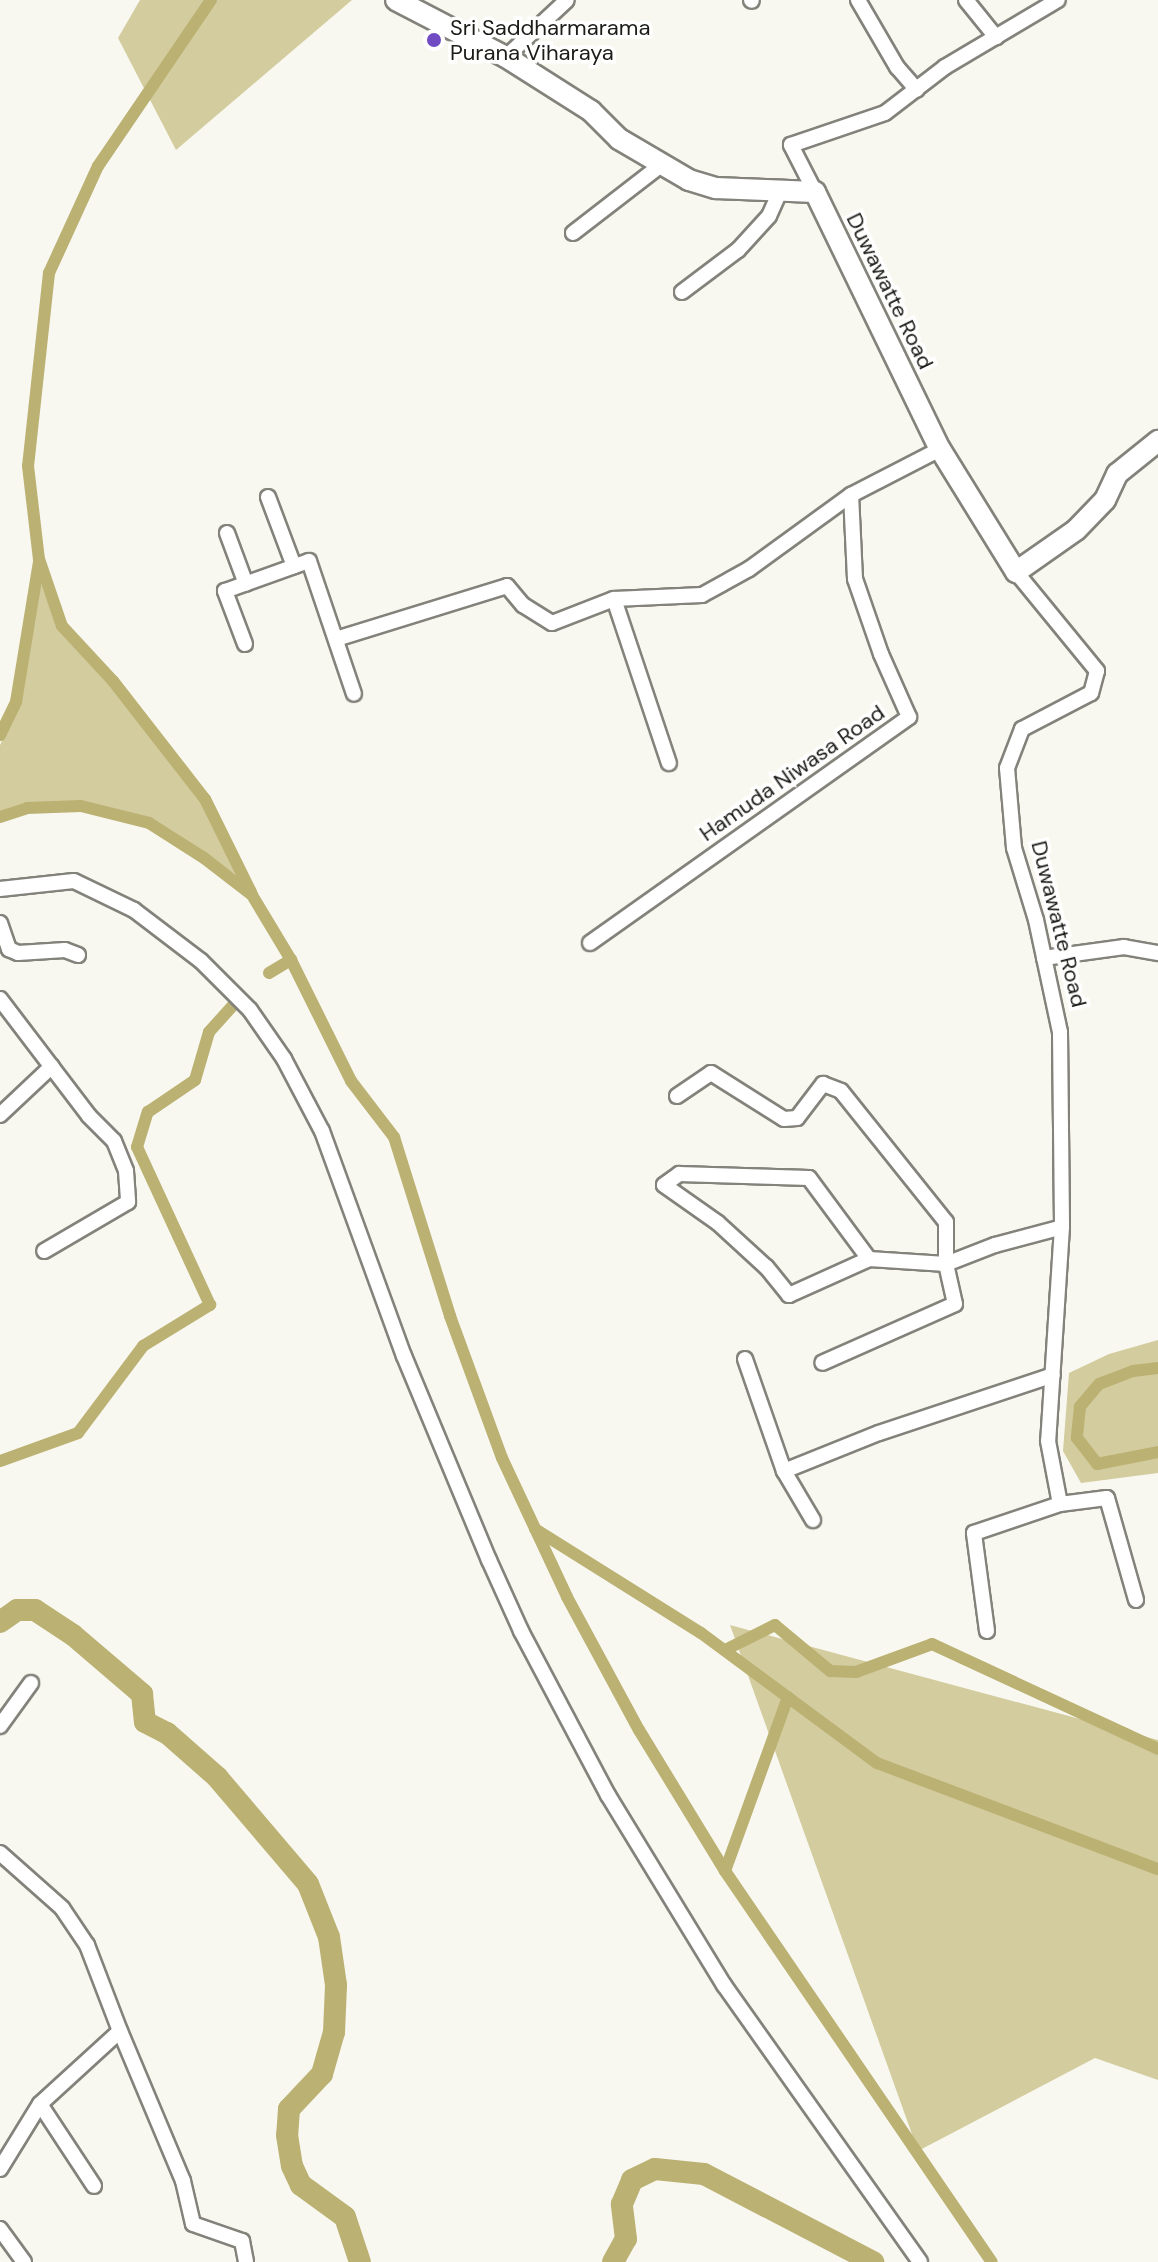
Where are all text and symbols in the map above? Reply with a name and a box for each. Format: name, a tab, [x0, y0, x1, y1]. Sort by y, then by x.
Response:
place label: Sri Saddharmarama Purana Viharaya	[450, 14, 650, 66]
marker: Sri Saddharmarama Purana Viharaya	[425, 31, 443, 49]
street label: Duwawatte Road	[841, 209, 939, 373]
street label: Hamuda Niwasa Road	[694, 699, 890, 847]
street label: Duwawatte Road	[1026, 838, 1092, 1010]

